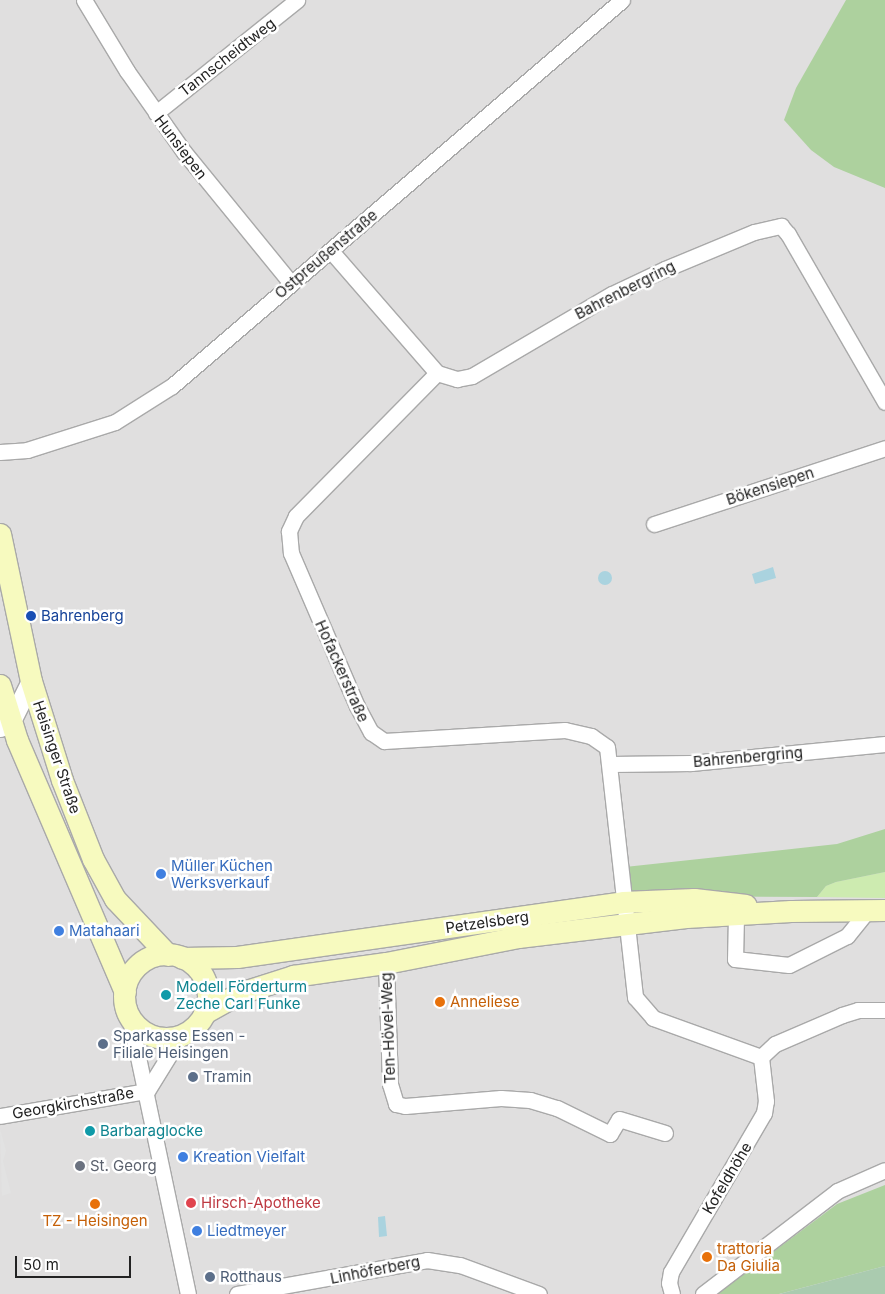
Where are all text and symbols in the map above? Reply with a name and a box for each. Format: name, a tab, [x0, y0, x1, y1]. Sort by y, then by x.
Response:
street label: Tannscheidtweg	[175, 14, 279, 100]
street label: Hunsiepen	[151, 111, 211, 183]
street label: Ostpreußenstraße	[271, 206, 381, 302]
street label: Bahrenbergring	[572, 257, 678, 323]
street label: Bökensiepen	[724, 463, 816, 509]
place label: Bahrenberg	[41, 607, 124, 625]
marker: Bahrenberg	[25, 610, 37, 622]
street label: Hofackerstraße	[311, 617, 373, 725]
street label: Heisinger Straße	[29, 698, 85, 816]
street label: Bahrenbergring	[692, 743, 804, 771]
place label: Müller Küchen Werksverkauf	[171, 856, 273, 891]
marker: Müller Küchen Werksverkauf	[155, 868, 167, 880]
street label: Petzelsberg	[444, 907, 530, 937]
place label: Matahaari	[69, 922, 140, 940]
marker: Matahaari	[53, 925, 65, 937]
street label: Ten-Hövel-Weg	[377, 972, 399, 1084]
place label: Modell Förderturm Zeche Carl Funke	[176, 977, 307, 1012]
marker: Modell Förderturm Zeche Carl Funke	[160, 989, 172, 1001]
place label: Anneliese	[450, 993, 519, 1011]
marker: Anneliese	[434, 996, 446, 1008]
place label: Sparkasse Essen - Filiale Heisingen	[113, 1026, 245, 1061]
marker: Sparkasse Essen - Filiale Heisingen	[97, 1038, 109, 1050]
place label: Tramin	[203, 1068, 252, 1086]
marker: Tramin	[187, 1071, 199, 1083]
street label: Georgkirchstraße	[11, 1083, 135, 1123]
place label: Barbaraglocke	[100, 1122, 203, 1140]
marker: Barbaraglocke	[84, 1125, 96, 1137]
street label: Kofeldhöhe	[699, 1139, 755, 1217]
place label: Kreation Vielfalt	[193, 1148, 305, 1166]
marker: Kreation Vielfalt	[177, 1151, 189, 1163]
place label: St. Georg	[90, 1157, 157, 1175]
marker: St. Georg	[74, 1160, 86, 1172]
place label: Hirsch-Apotheke	[201, 1194, 321, 1212]
marker: Hirsch-Apotheke	[185, 1197, 197, 1209]
marker: TZ - Heisingen	[89, 1198, 101, 1210]
place label: TZ - Heisingen	[42, 1212, 148, 1230]
place label: Liedtmeyer	[207, 1222, 286, 1240]
marker: Liedtmeyer	[191, 1225, 203, 1237]
place label: trattoria Da Giulia	[717, 1239, 780, 1274]
scale bar	[18, 1246, 134, 1278]
marker: trattoria Da Giulia	[701, 1251, 713, 1263]
street label: Linhöferberg	[329, 1252, 421, 1288]
text: 50 m	[23, 1255, 59, 1274]
place label: Rotthaus	[220, 1268, 282, 1286]
marker: Rotthaus	[204, 1271, 216, 1283]

